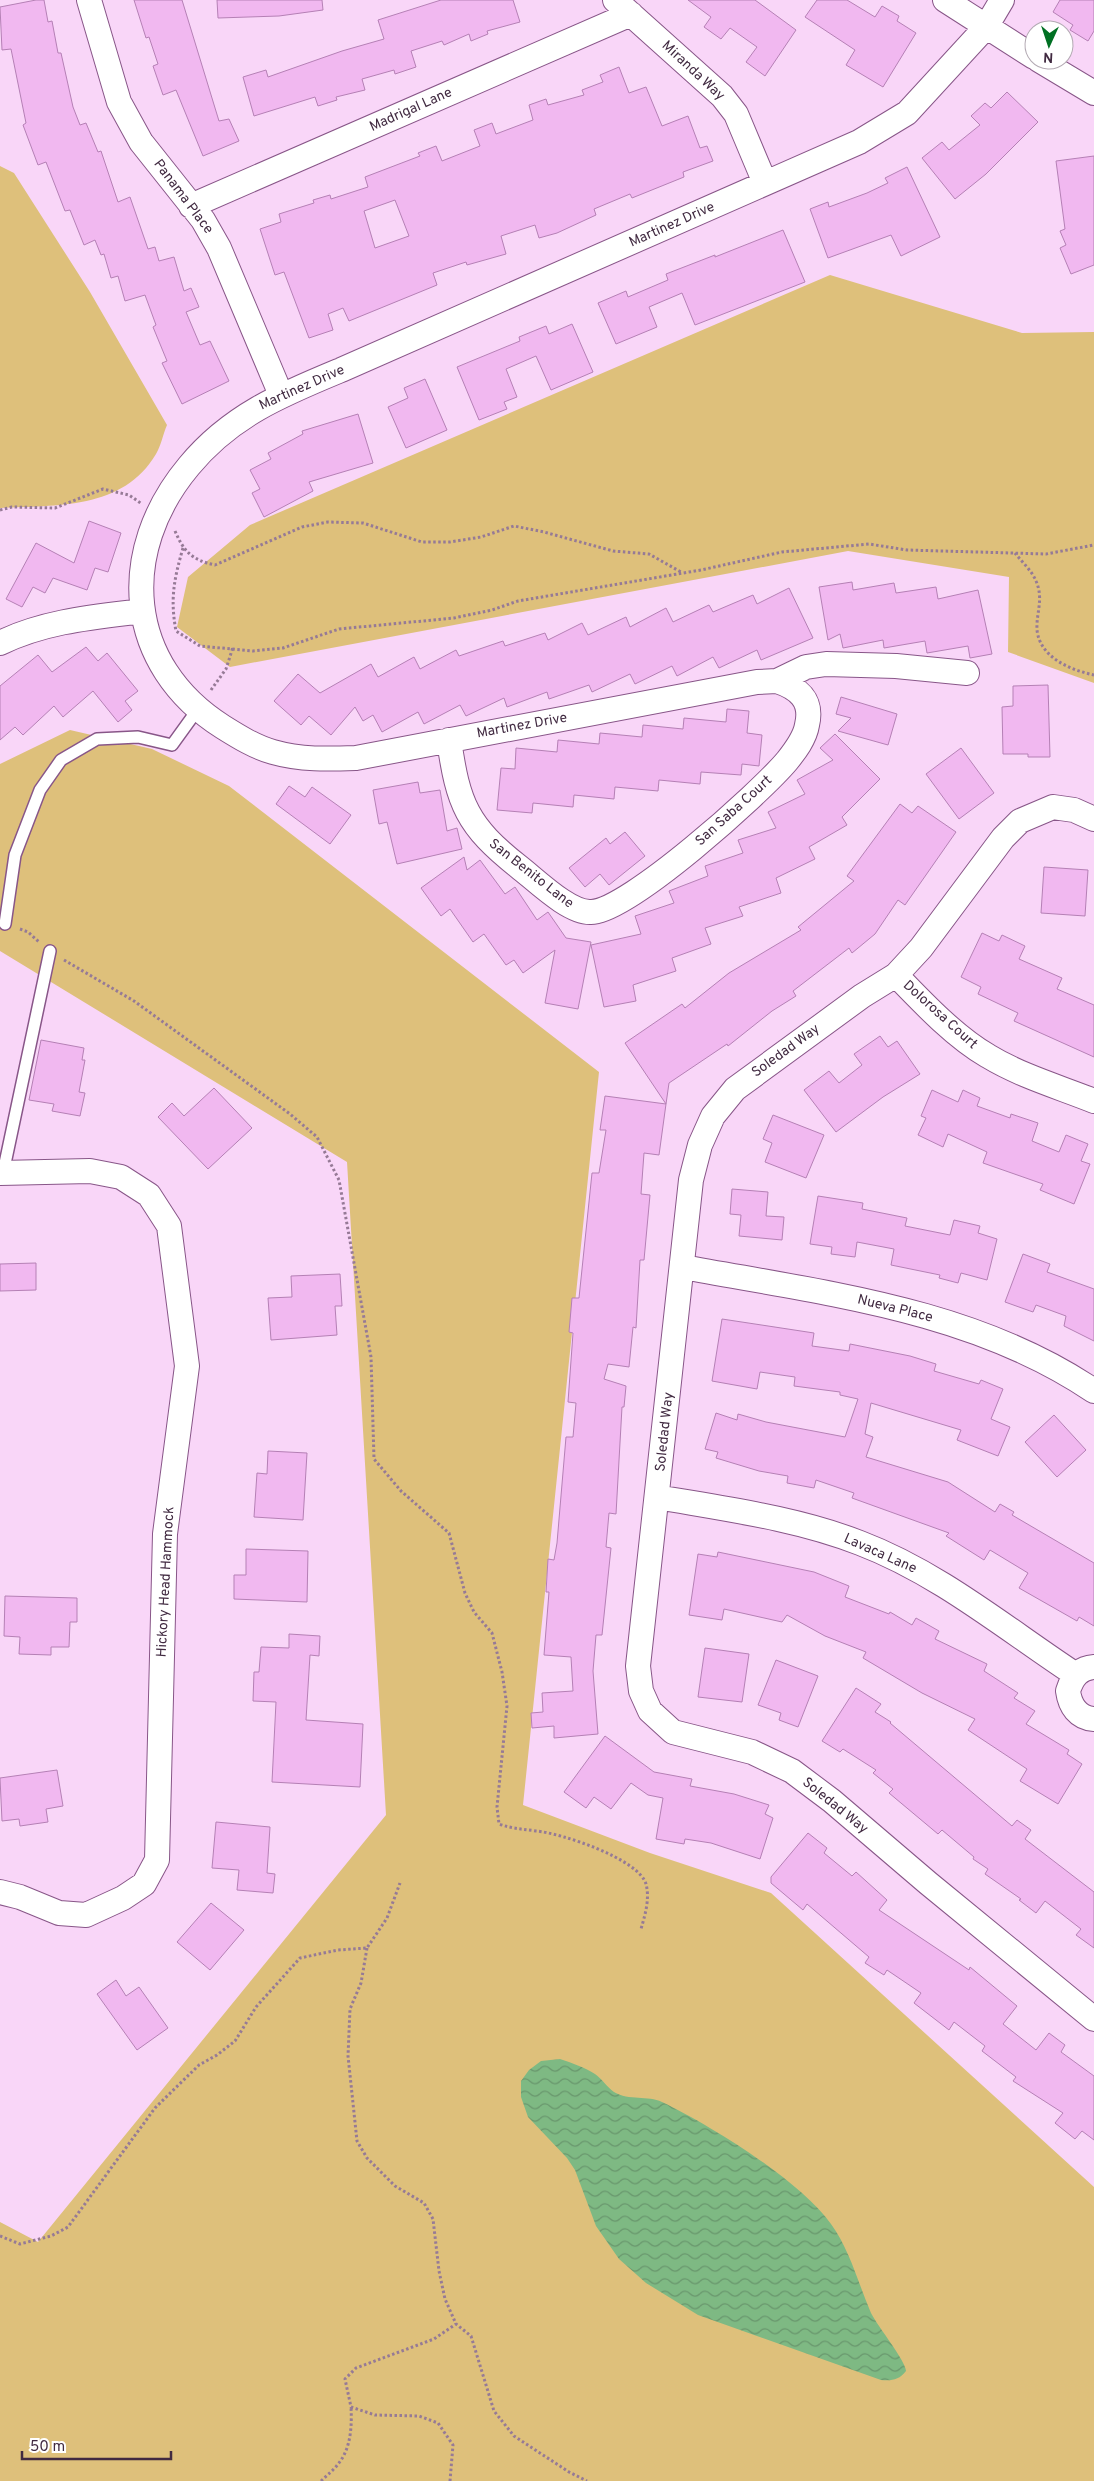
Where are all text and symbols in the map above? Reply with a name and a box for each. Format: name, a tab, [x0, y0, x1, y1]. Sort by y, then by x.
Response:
north arrow	[1024, 20, 1074, 70]
street label: Miranda Way	[658, 37, 728, 105]
text: N	[1043, 48, 1054, 65]
street label: Madrigal Lane	[367, 84, 455, 136]
street label: Panama Place	[149, 156, 217, 238]
street label: Martinez Drive	[627, 199, 717, 251]
street label: Martinez Drive	[257, 362, 347, 414]
street label: Martinez Drive	[475, 710, 569, 742]
street label: San Saba Court	[692, 772, 776, 850]
street label: San Benito Lane	[485, 836, 577, 912]
street label: Dolorosa Court	[899, 977, 981, 1053]
street label: Soledad Way	[749, 1021, 823, 1081]
street label: Nueva Place	[855, 1291, 935, 1327]
street label: Soledad Way	[652, 1391, 678, 1473]
street label: Hickory Head Hammock	[154, 1506, 178, 1658]
street label: Lavaca Lane	[841, 1530, 919, 1578]
street label: Soledad Way	[799, 1774, 871, 1838]
scale bar	[22, 2428, 171, 2460]
text: 50 m	[30, 2438, 65, 2457]

